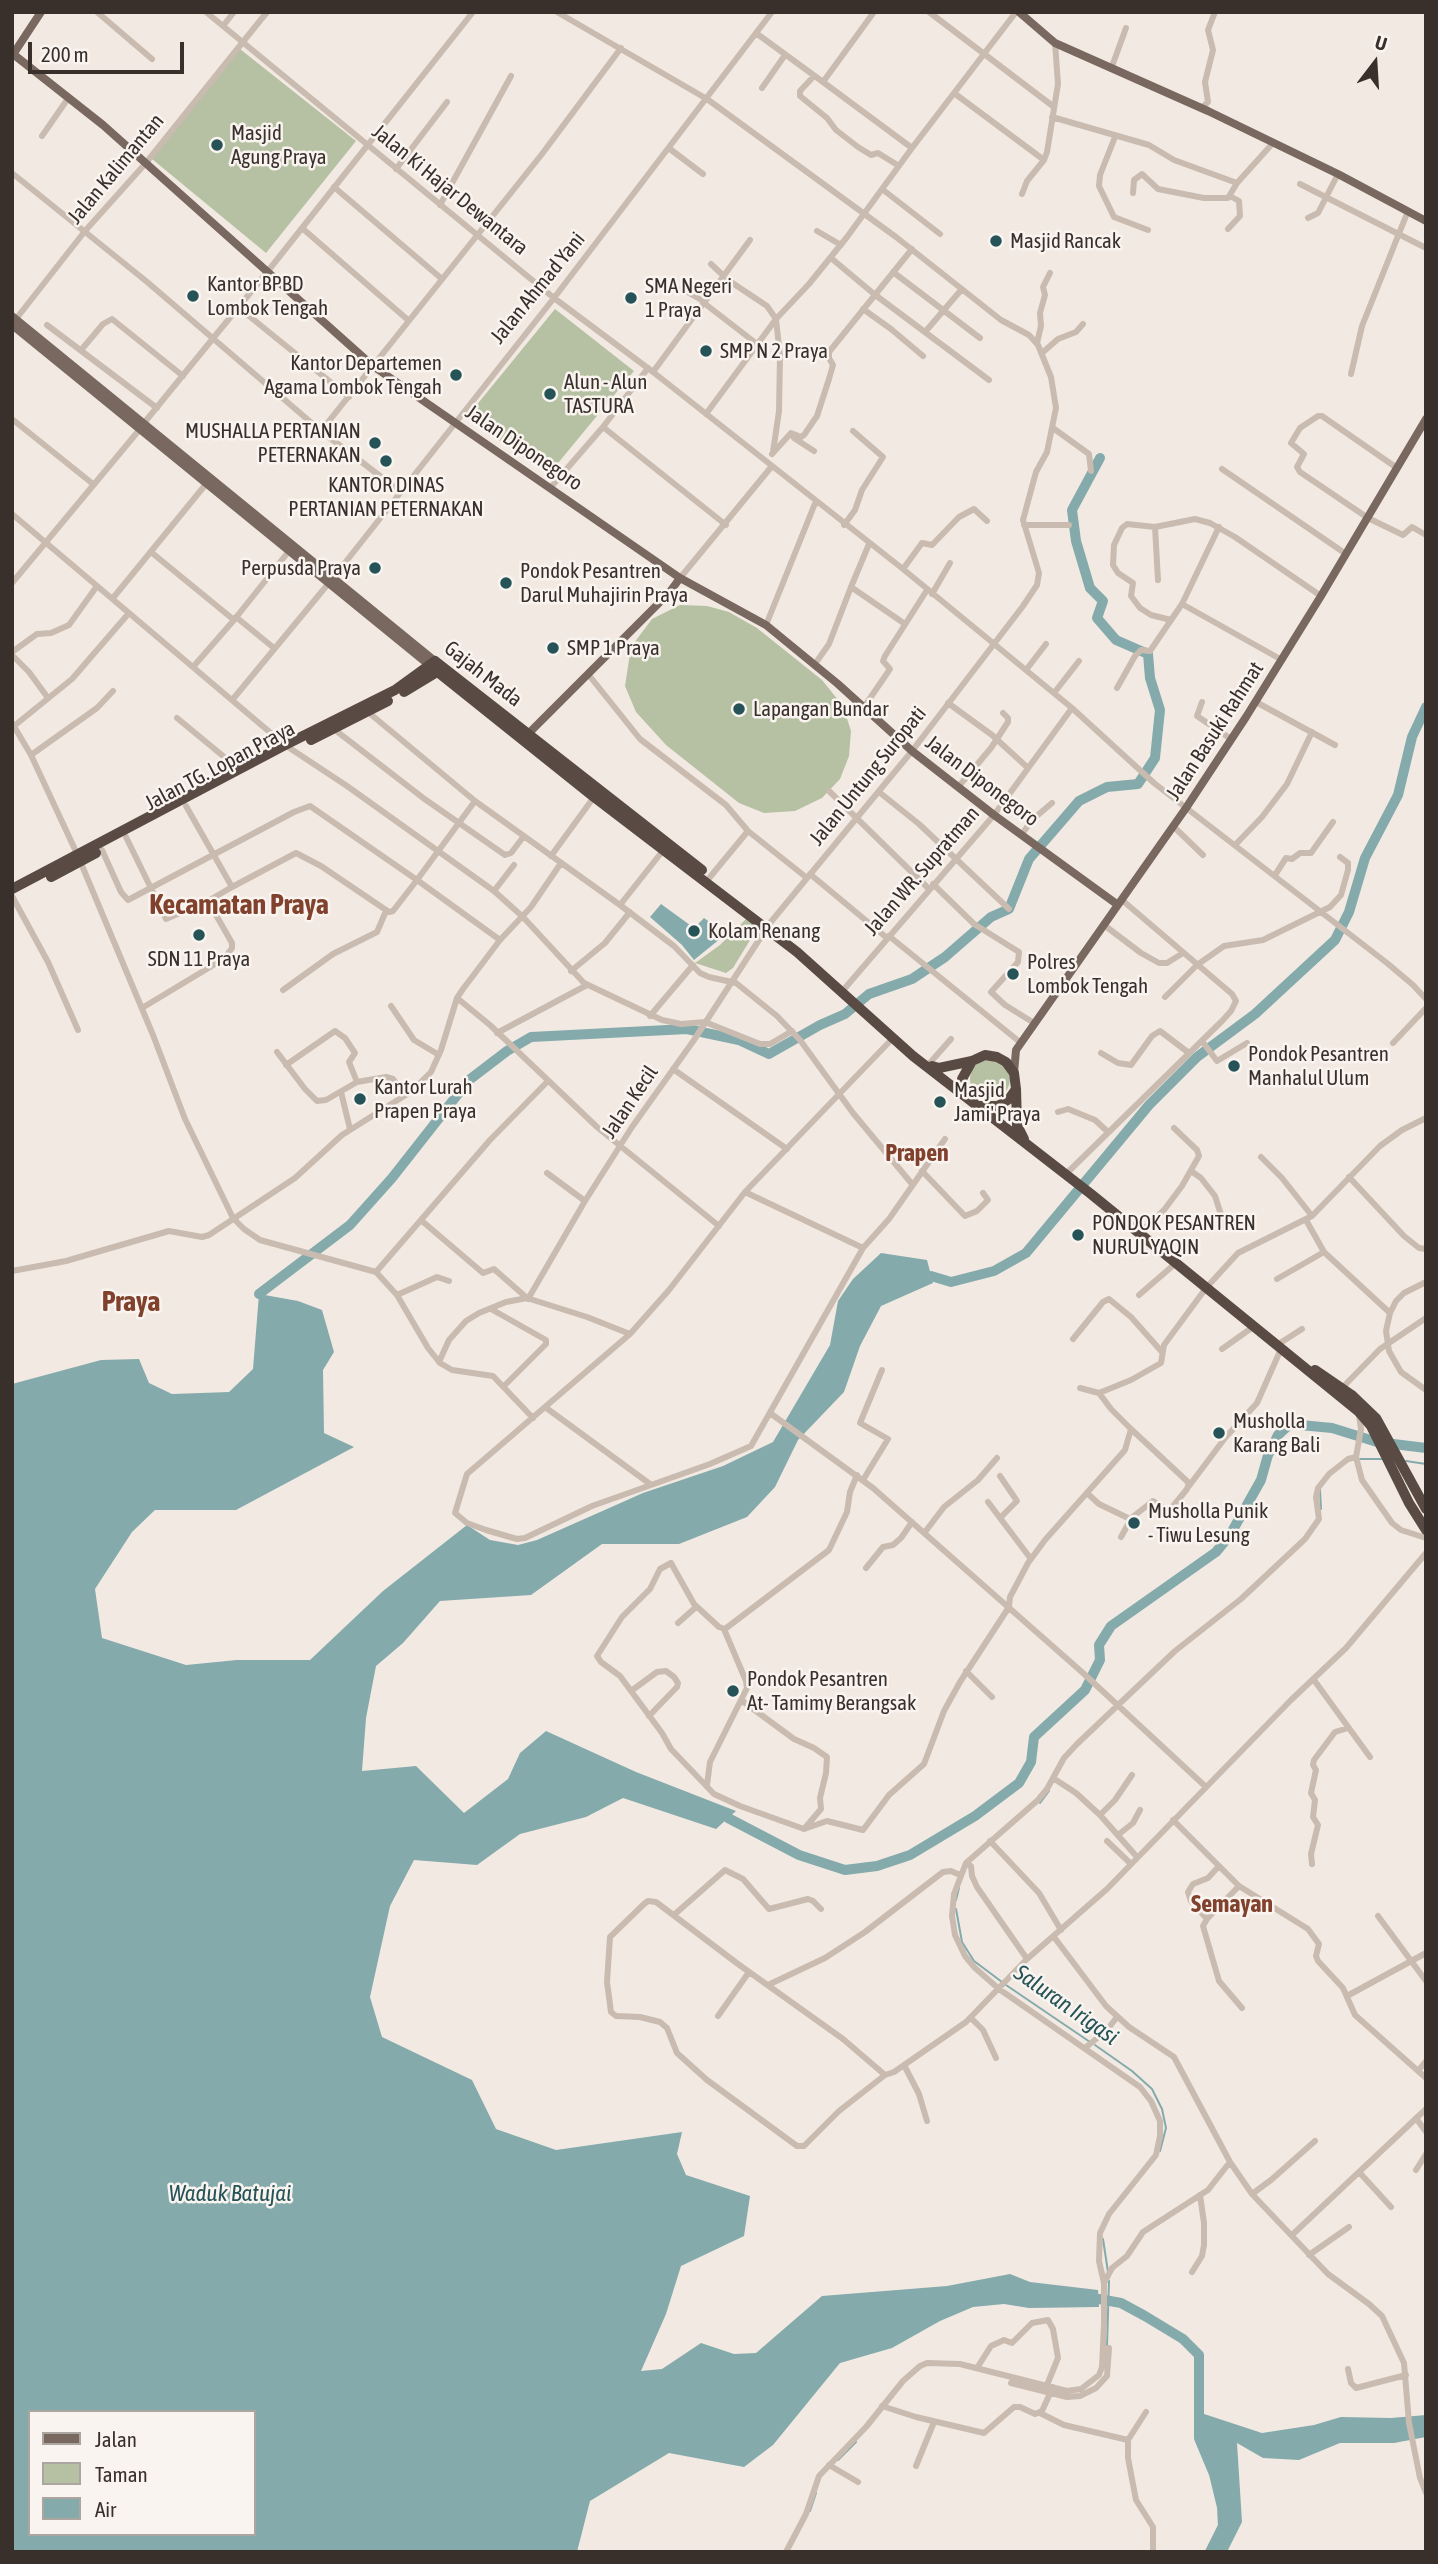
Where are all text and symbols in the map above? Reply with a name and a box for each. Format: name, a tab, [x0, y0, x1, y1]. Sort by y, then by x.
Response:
scale bar	[32, 28, 187, 72]
north arrow	[1340, 28, 1410, 98]
text: U	[1373, 31, 1390, 55]
text: 200 m	[41, 42, 89, 66]
street label: Jalan Kalimantan	[63, 109, 169, 229]
street label: Jalan Ki Hajar Dewantara	[367, 119, 533, 261]
place label: Masjid Agung Praya	[231, 120, 327, 170]
marker: Masjid Agung Praya	[209, 137, 225, 153]
street label: Jalan Ahmad Yani	[485, 227, 591, 349]
place label: Masjid Rancak	[1010, 228, 1121, 254]
marker: Masjid Rancak	[988, 233, 1004, 249]
place label: Kantor BPBD Lombok Tengah	[207, 271, 328, 321]
place label: SMA Negeri 1 Praya	[645, 273, 732, 323]
marker: Kantor BPBD Lombok Tengah	[185, 288, 201, 304]
marker: SMA Negeri 1 Praya	[623, 290, 639, 306]
place label: SMP N 2 Praya	[720, 338, 828, 364]
marker: SMP N 2 Praya	[698, 343, 714, 359]
place label: Kantor Departemen Agama Lombok Tengah	[264, 350, 442, 400]
marker: Kantor Departemen Agama Lombok Tengah	[448, 367, 464, 383]
place label: Alun - Alun TASTURA	[564, 369, 647, 419]
marker: Alun - Alun TASTURA	[542, 386, 558, 402]
street label: Jalan Diponegoro	[461, 400, 587, 496]
place label: MUSHALLA PERTANIAN PETERNAKAN	[185, 418, 361, 468]
marker: MUSHALLA PERTANIAN PETERNAKAN	[367, 435, 383, 451]
marker: KANTOR DINAS PERTANIAN PETERNAKAN	[378, 453, 394, 469]
place label: KANTOR DINAS PERTANIAN PETERNAKAN	[288, 472, 484, 522]
place label: Perpusda Praya	[241, 555, 361, 581]
place label: Pondok Pesantren Darul Muhajirin Praya	[520, 558, 688, 608]
marker: Perpusda Praya	[367, 560, 383, 576]
marker: Pondok Pesantren Darul Muhajirin Praya	[498, 575, 514, 591]
place label: SMP 1 Praya	[567, 635, 660, 661]
street label: Gajah Mada	[439, 636, 527, 712]
marker: SMP 1 Praya	[545, 640, 561, 656]
street label: Jalan Basuki Rahmat	[1161, 657, 1269, 805]
place label: Lapangan Bundar	[753, 696, 888, 722]
marker: Lapangan Bundar	[731, 701, 747, 717]
street label: Jalan Untung Suropati	[804, 701, 932, 851]
street label: Jalan TG. Lopan Praya	[141, 716, 299, 816]
street label: Jalan Diponegoro	[920, 730, 1044, 832]
street label: Jalan WR. Supratman	[859, 801, 985, 941]
district label: Kecamatan Praya	[149, 888, 329, 922]
place label: Kolam Renang	[708, 918, 820, 944]
marker: Kolam Renang	[686, 923, 702, 939]
marker: SDN 11 Praya	[191, 927, 207, 943]
place label: SDN 11 Praya	[148, 946, 250, 972]
place label: Polres Lombok Tengah	[1027, 949, 1148, 999]
marker: Polres Lombok Tengah	[1005, 966, 1021, 982]
place label: Pondok Pesantren Manhalul Ulum	[1248, 1041, 1389, 1091]
marker: Pondok Pesantren Manhalul Ulum	[1226, 1058, 1242, 1074]
street label: Jalan Kecil	[597, 1061, 663, 1143]
place label: Kantor Lurah Prapen Praya	[374, 1074, 476, 1124]
place label: Masjid Jami' Praya	[954, 1077, 1041, 1127]
marker: Kantor Lurah Prapen Praya	[352, 1091, 368, 1107]
marker: Masjid Jami' Praya	[932, 1094, 948, 1110]
district label: Prapen	[885, 1139, 949, 1167]
place label: PONDOK PESANTREN NURUL YAQIN	[1092, 1210, 1256, 1260]
marker: PONDOK PESANTREN NURUL YAQIN	[1070, 1227, 1086, 1243]
district label: Praya	[102, 1285, 160, 1319]
place label: Musholla Karang Bali	[1233, 1408, 1320, 1458]
marker: Musholla Karang Bali	[1211, 1425, 1227, 1441]
place label: Musholla Punik - Tiwu Lesung	[1148, 1498, 1268, 1548]
marker: Musholla Punik - Tiwu Lesung	[1126, 1515, 1142, 1531]
place label: Pondok Pesantren At- Tamimy Berangsak	[747, 1666, 916, 1716]
marker: Pondok Pesantren At- Tamimy Berangsak	[725, 1683, 741, 1699]
district label: Semayan	[1191, 1890, 1273, 1918]
water label: Saluran Irigasi	[1008, 1959, 1124, 2051]
water label: Waduk Batujai	[169, 2180, 291, 2208]
legend	[28, 2410, 256, 2536]
text: Jalan	[95, 2427, 137, 2451]
text: Taman	[95, 2462, 148, 2486]
text: Air	[95, 2497, 116, 2521]

